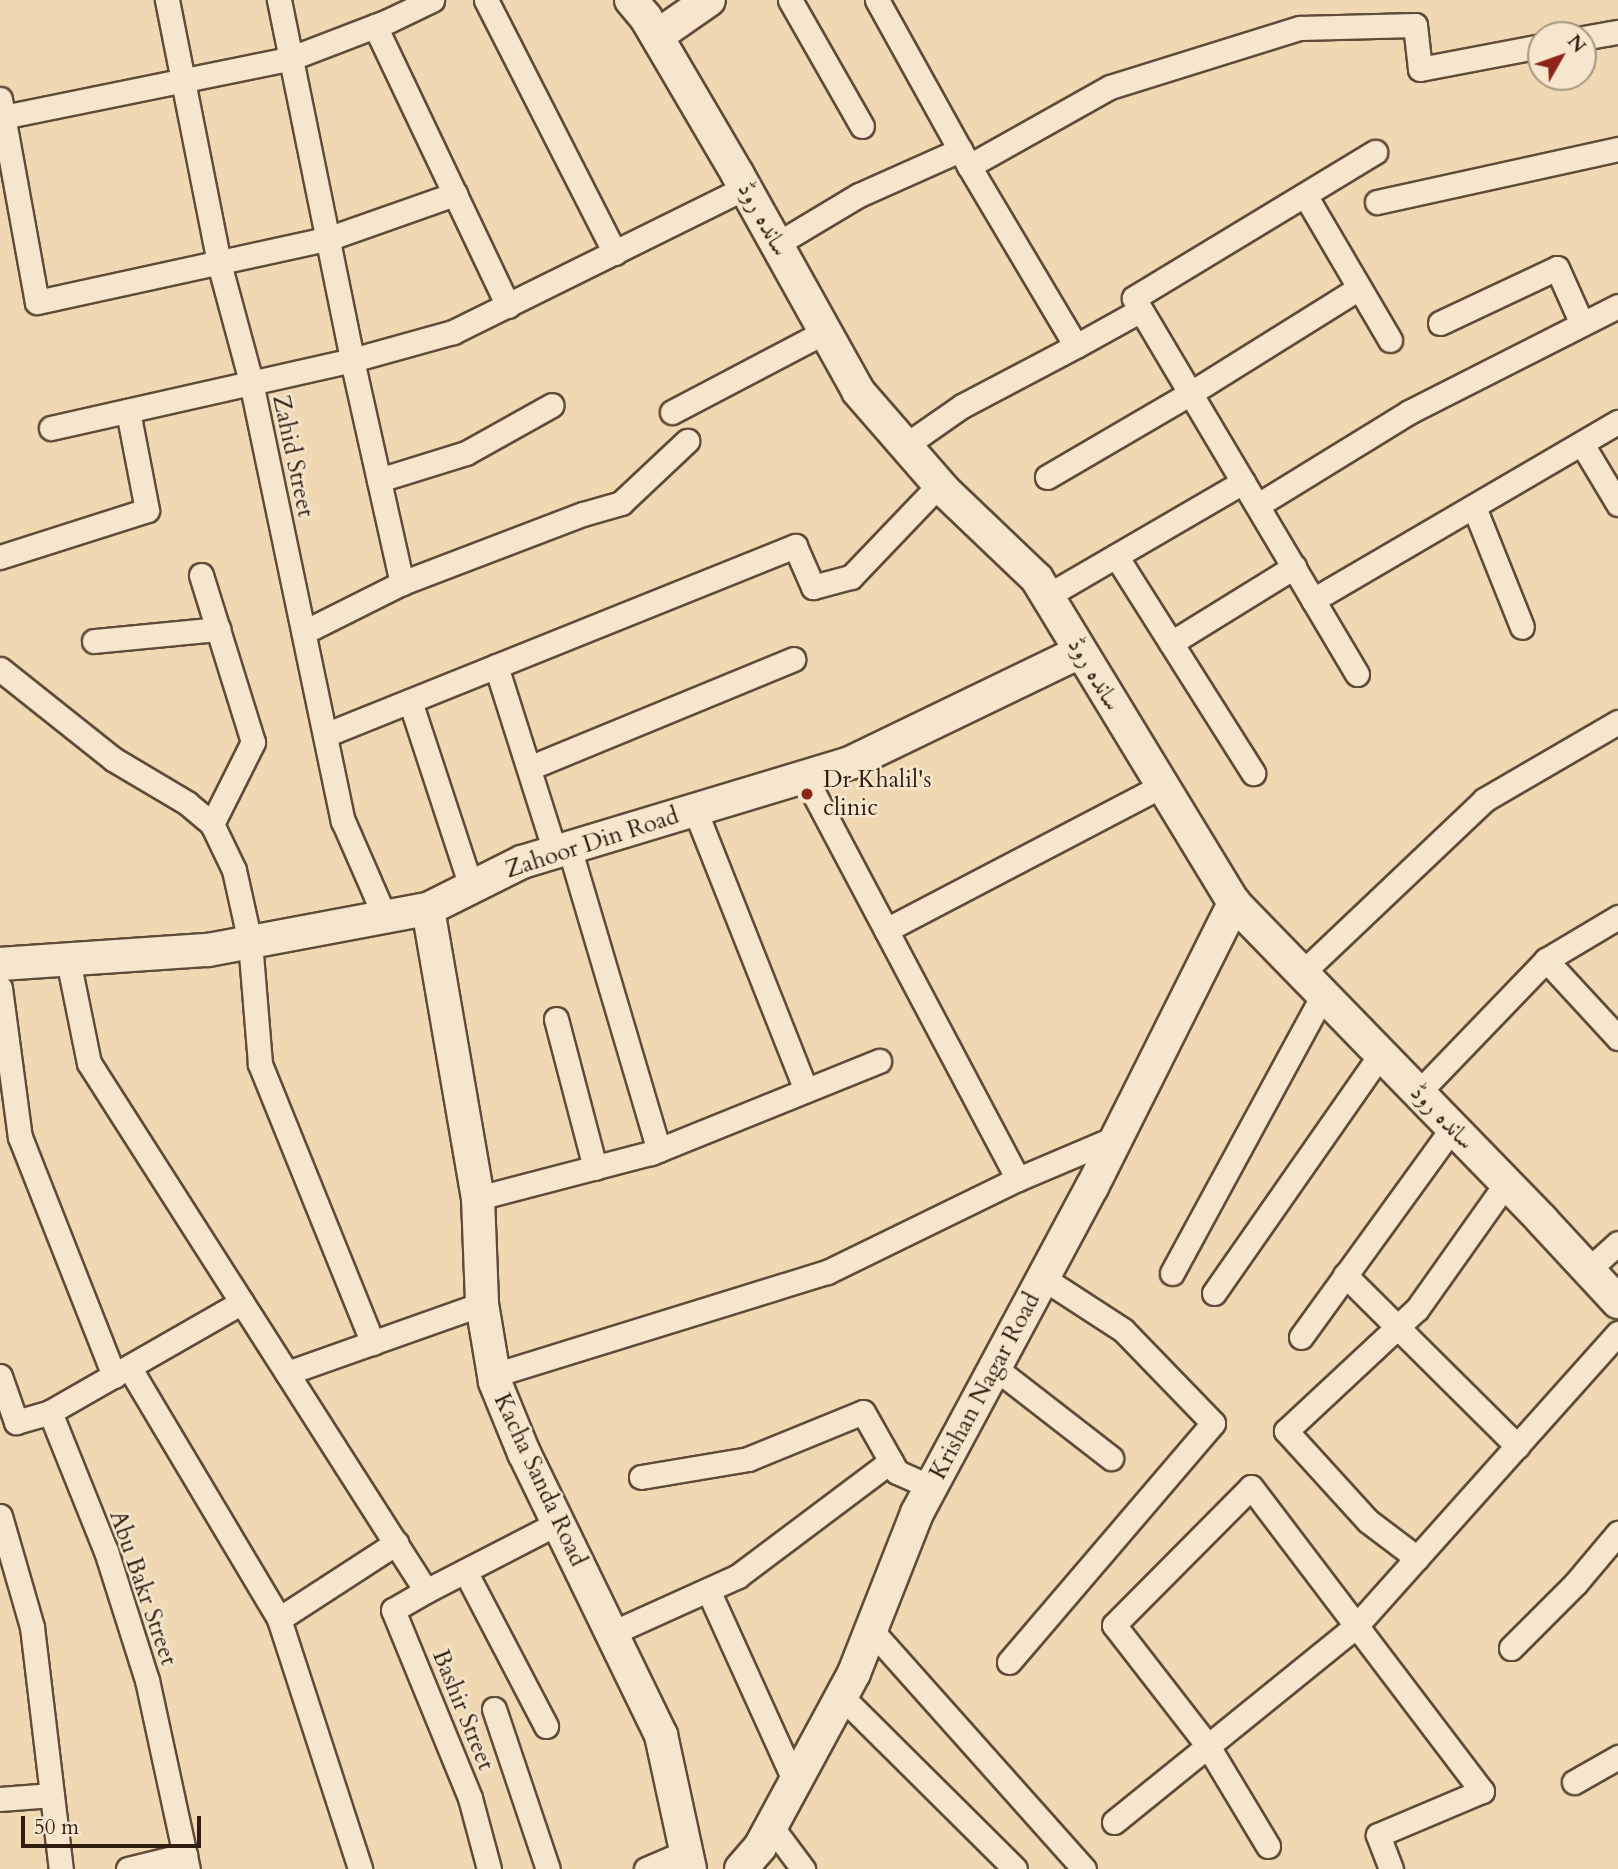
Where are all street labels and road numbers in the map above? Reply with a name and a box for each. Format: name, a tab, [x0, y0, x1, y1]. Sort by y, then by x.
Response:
street label: ساندہ روڈ	[731, 177, 795, 261]
street label: Zahid Street	[266, 392, 320, 520]
street label: ساندہ روڈ	[1061, 632, 1127, 716]
street label: Zahoor Din Road	[502, 801, 682, 885]
street label: ساندہ روڈ	[1404, 1078, 1480, 1156]
street label: Krishan Nagar Road	[924, 1288, 1046, 1484]
street label: Kacha Sanda Road	[487, 1389, 593, 1571]
street label: Abu Bakr Street	[103, 1507, 183, 1669]
street label: Bashir Street	[426, 1645, 500, 1775]

